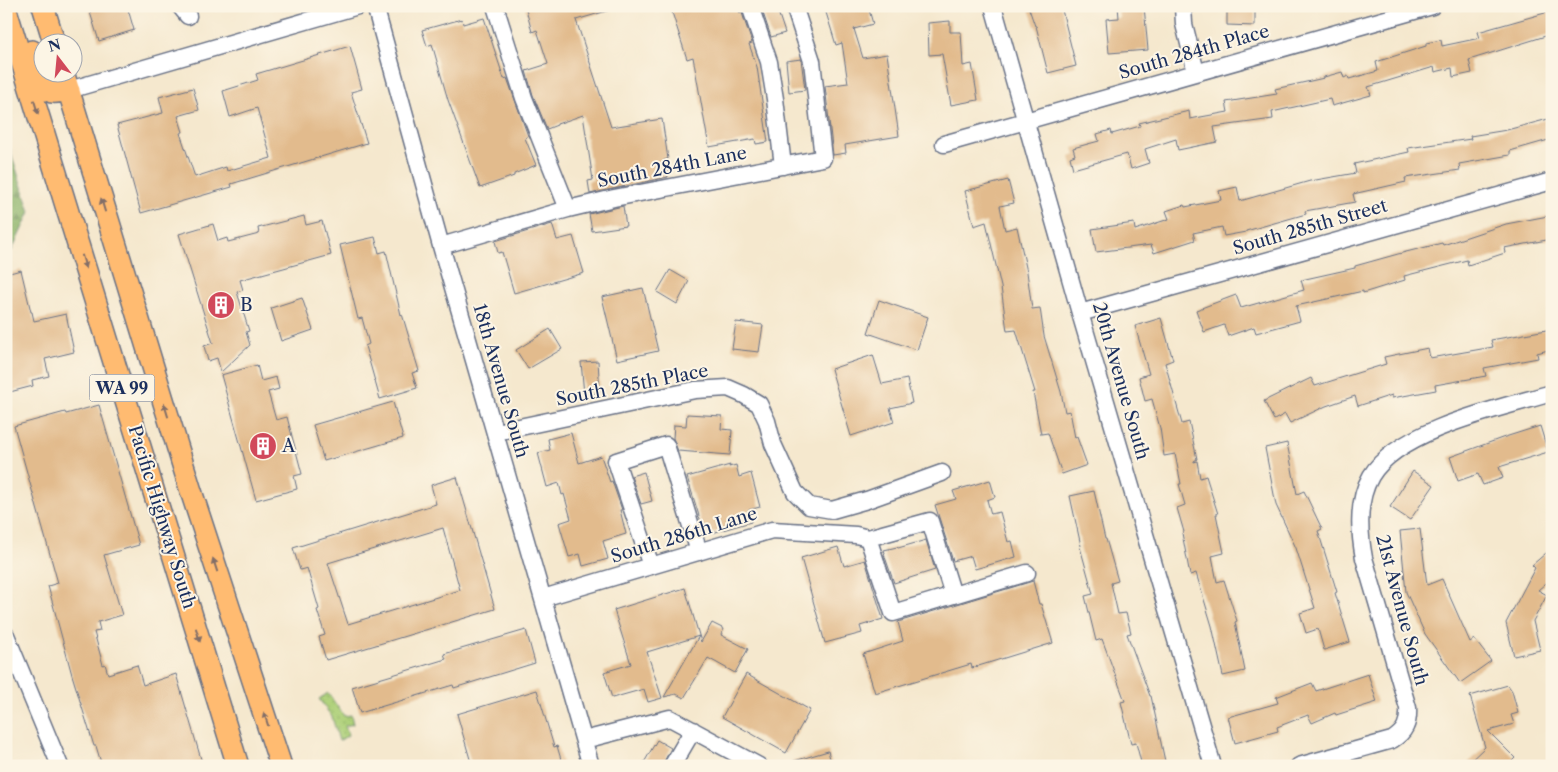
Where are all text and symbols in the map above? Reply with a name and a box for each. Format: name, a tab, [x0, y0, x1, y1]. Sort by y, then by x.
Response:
street label: South 284th Place	[1116, 20, 1272, 84]
north arrow	[32, 32, 82, 82]
text: N	[46, 35, 63, 56]
one-way arrow	[32, 99, 40, 114]
street label: South 284th Lane	[595, 142, 749, 192]
street label: South 285th Street	[1230, 194, 1390, 260]
one-way arrow	[99, 197, 107, 212]
one-way arrow	[80, 255, 88, 270]
building icon: B	[206, 290, 236, 320]
place label: B	[240, 294, 253, 316]
street label: 20th Avenue South	[1088, 300, 1154, 462]
street label: 18th Avenue South	[468, 301, 534, 461]
street label: South 285th Place	[554, 359, 710, 411]
road number: WA 99	[90, 374, 154, 402]
one-way arrow	[162, 403, 169, 418]
street label: Pacific Highway South	[124, 422, 200, 612]
building icon: A	[248, 431, 278, 461]
place label: A	[281, 435, 296, 457]
street label: South 286th Lane	[608, 502, 760, 568]
street label: 21st Avenue South	[1371, 532, 1433, 688]
one-way arrow	[211, 557, 219, 572]
one-way arrow	[194, 628, 202, 643]
one-way arrow	[262, 712, 269, 727]

